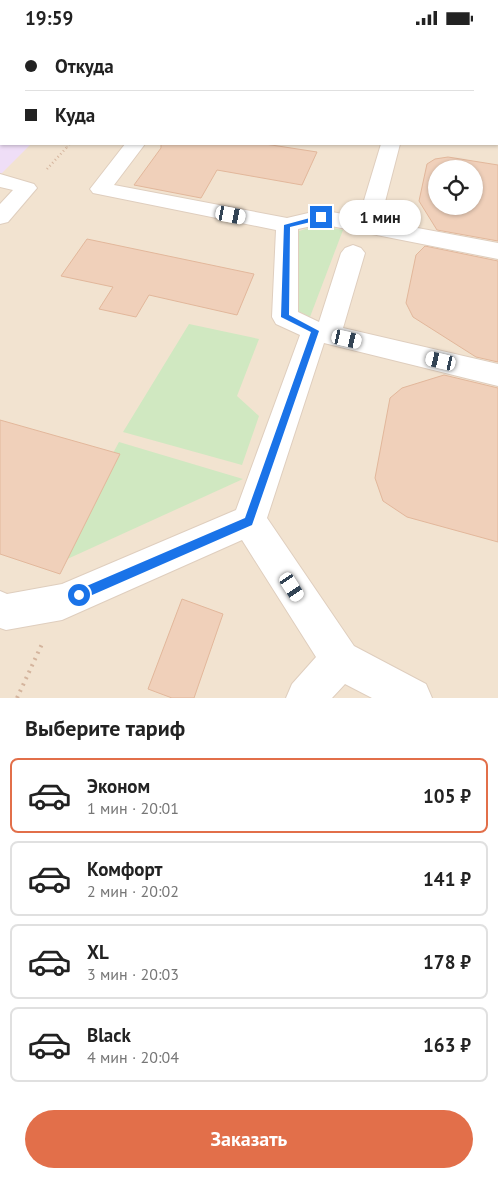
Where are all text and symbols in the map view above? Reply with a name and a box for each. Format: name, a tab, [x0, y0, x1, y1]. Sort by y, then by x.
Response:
text: 19:59	[25, 6, 73, 30]
text: Откуда	[55, 54, 114, 78]
text: Куда	[55, 103, 95, 127]
map controls	[428, 160, 483, 215]
button: locate	[428, 160, 483, 215]
callout: 1 мин	[338, 199, 421, 235]
car	[214, 205, 247, 225]
route end	[310, 206, 332, 228]
text: 1 мин	[359, 207, 401, 227]
car	[330, 328, 363, 350]
car	[424, 350, 457, 372]
car	[277, 570, 306, 604]
route start	[68, 584, 90, 606]
text: Выберите тариф	[25, 714, 185, 742]
icon: car	[27, 773, 72, 818]
text: Эконом	[87, 774, 150, 798]
text: 105 ₽	[423, 784, 471, 808]
text: 1 мин · 20:01	[87, 798, 179, 818]
icon: car	[27, 856, 72, 901]
text: Комфорт	[87, 857, 163, 881]
text: 141 ₽	[423, 867, 471, 891]
text: 2 мин · 20:02	[87, 881, 179, 901]
icon: car	[27, 939, 72, 984]
text: XL	[87, 940, 109, 964]
text: 178 ₽	[423, 950, 471, 974]
text: 3 мин · 20:03	[87, 964, 179, 984]
icon: car	[27, 1022, 72, 1067]
text: Black	[87, 1023, 131, 1047]
text: 163 ₽	[423, 1033, 471, 1057]
text: 4 мин · 20:04	[87, 1047, 179, 1067]
button: Заказать	[25, 1110, 473, 1168]

